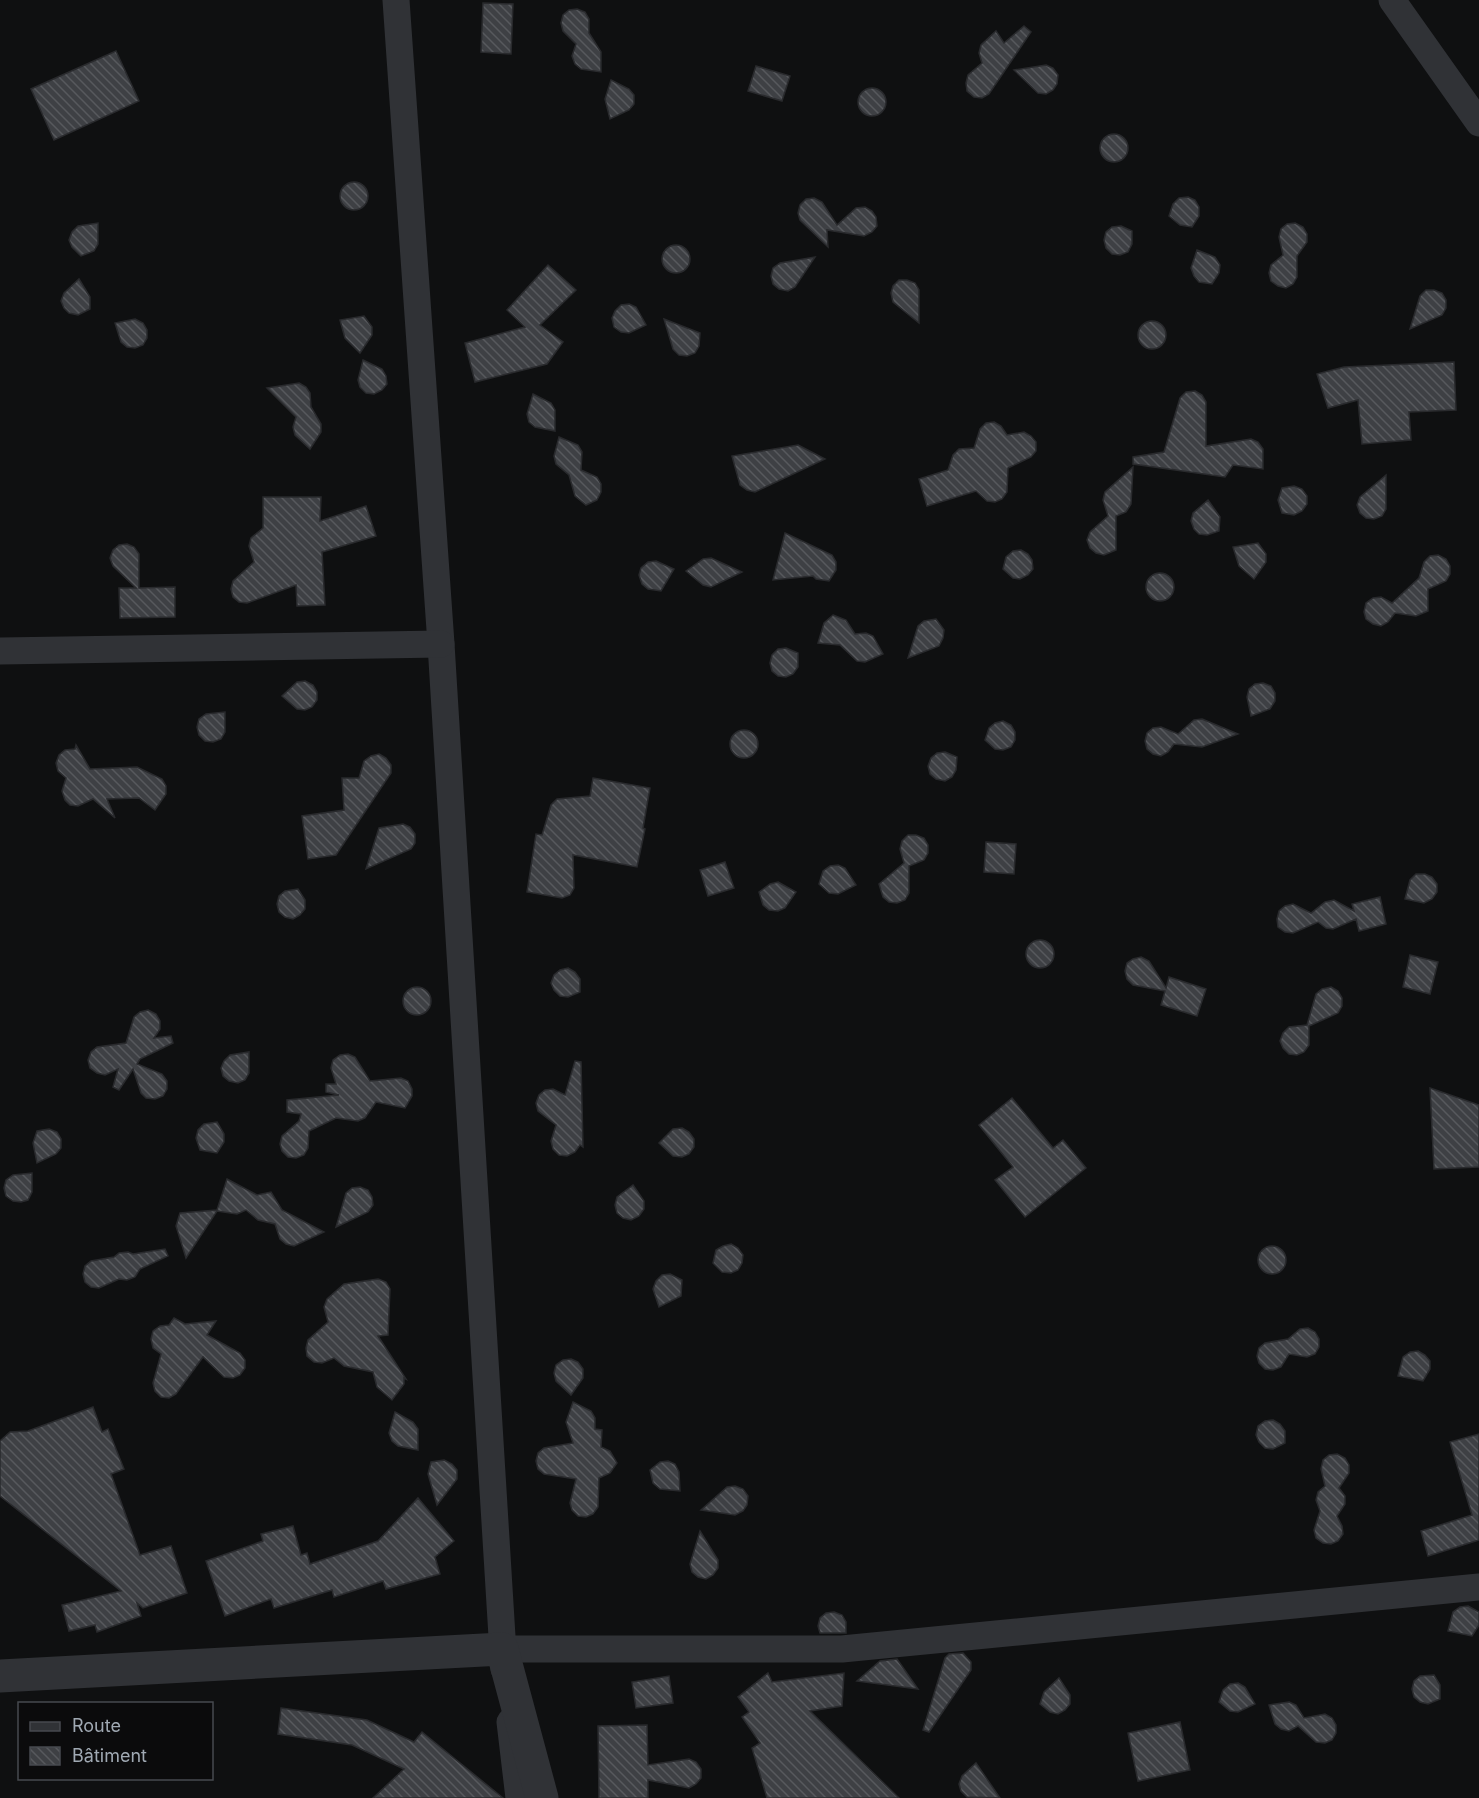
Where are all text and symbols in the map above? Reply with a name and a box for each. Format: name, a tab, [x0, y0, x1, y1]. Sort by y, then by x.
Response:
legend	[18, 1702, 213, 1780]
text: Route	[72, 1715, 121, 1736]
text: Bâtiment	[72, 1745, 147, 1766]

